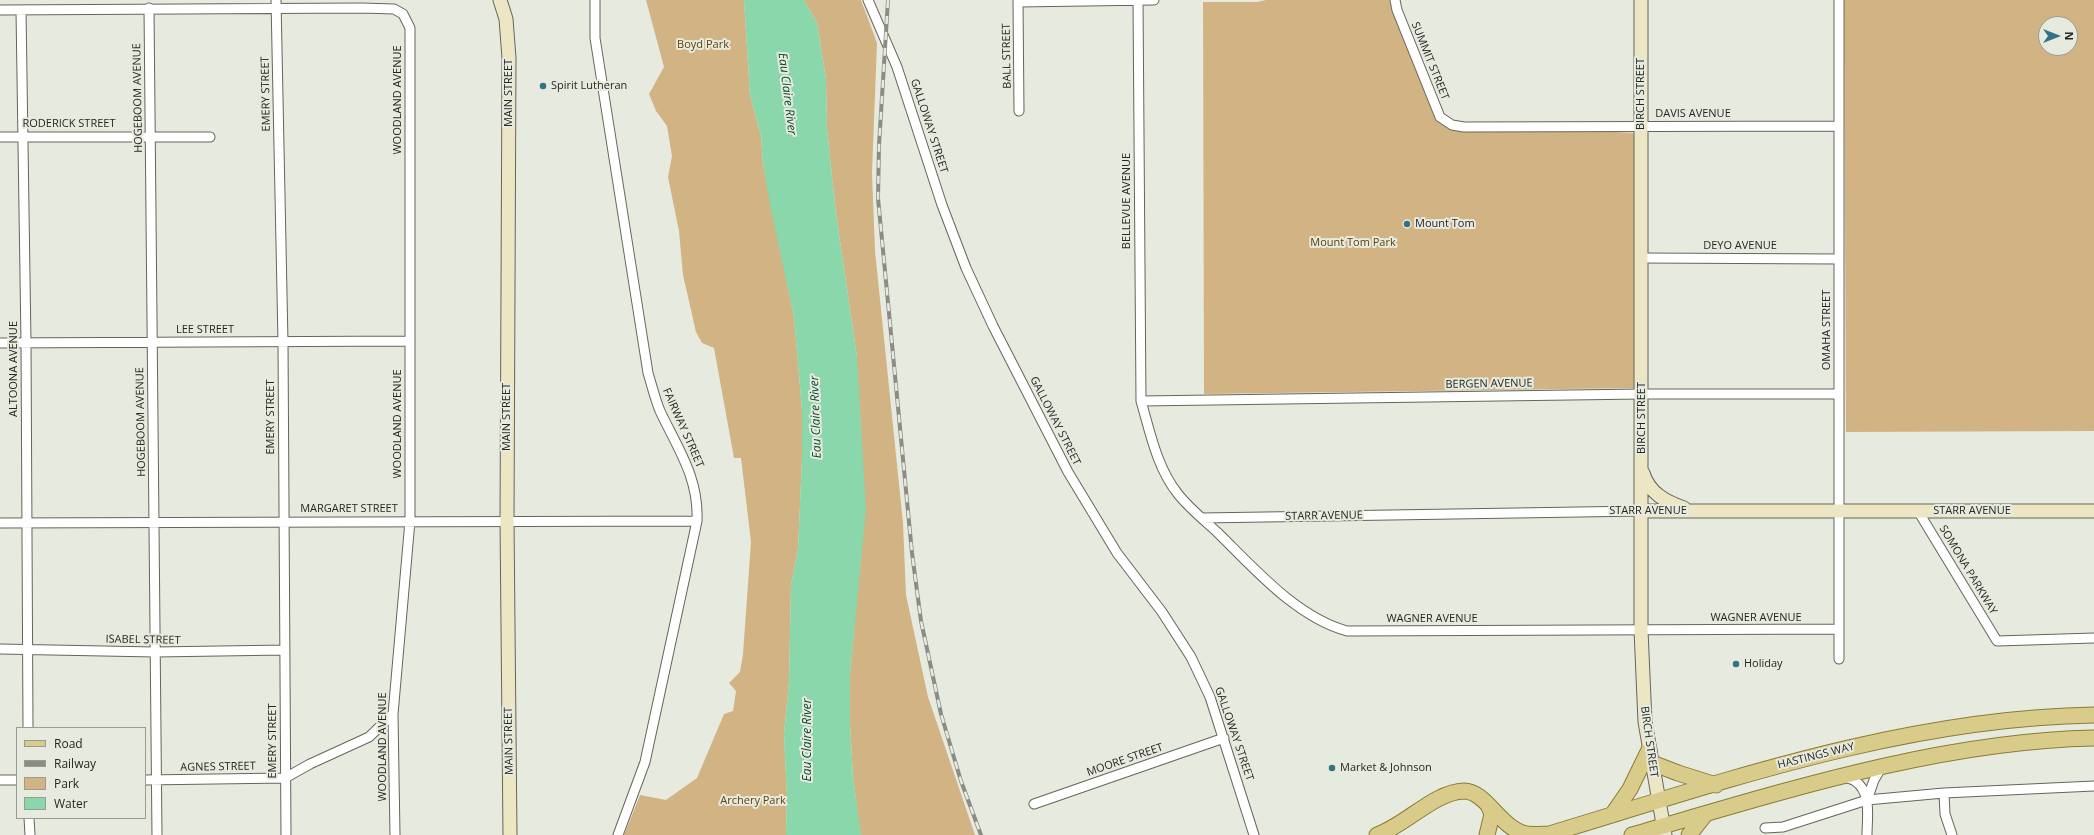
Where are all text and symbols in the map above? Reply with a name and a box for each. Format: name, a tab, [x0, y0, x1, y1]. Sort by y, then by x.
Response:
north arrow	[2038, 16, 2078, 56]
street label: SUMMIT STREET	[1408, 20, 1452, 102]
street label: BALL STREET	[1000, 23, 1014, 89]
text: N	[2062, 32, 2077, 40]
park label: Boyd Park	[677, 38, 729, 52]
street label: HOGEBOOM AVENUE	[130, 43, 146, 153]
street label: WOODLAND AVENUE	[391, 45, 405, 155]
water label: Eau Claire River	[775, 52, 799, 136]
street label: EMERY STREET	[259, 56, 273, 132]
street label: BIRCH STREET	[1634, 58, 1648, 130]
street label: MAIN STREET	[502, 59, 516, 127]
street label: GALLOWAY STREET	[908, 77, 950, 175]
place label: Spirit Lutheran	[551, 79, 627, 93]
marker: Spirit Lutheran	[538, 81, 548, 91]
street label: DAVIS AVENUE	[1655, 107, 1731, 121]
street label: RODERICK STREET	[23, 117, 115, 131]
street label: BELLEVUE AVENUE	[1120, 153, 1134, 249]
place label: Mount Tom	[1415, 217, 1475, 231]
marker: Mount Tom	[1402, 219, 1412, 229]
park label: Mount Tom Park	[1310, 236, 1396, 250]
street label: DEYO AVENUE	[1703, 239, 1777, 253]
street label: OMAHA STREET	[1820, 290, 1834, 370]
street label: ALTOONA AVENUE	[7, 321, 21, 417]
street label: LEE STREET	[176, 323, 234, 337]
street label: HOGEBOOM AVENUE	[133, 367, 149, 477]
street label: WOODLAND AVENUE	[391, 369, 405, 479]
street label: GALLOWAY STREET	[1027, 374, 1083, 468]
water label: Eau Claire River	[807, 375, 825, 459]
street label: BERGEN AVENUE	[1445, 377, 1533, 391]
street label: EMERY STREET	[264, 379, 278, 455]
street label: BIRCH STREET	[1635, 382, 1649, 454]
street label: MAIN STREET	[500, 383, 514, 451]
street label: FAIRWAY STREET	[660, 386, 706, 470]
street label: MARGARET STREET	[300, 502, 398, 516]
street label: STARR AVENUE	[1609, 504, 1687, 518]
street label: STARR AVENUE	[1933, 504, 2011, 518]
street label: STARR AVENUE	[1285, 509, 1363, 523]
street label: SOMONA PARKWAY	[1936, 523, 2000, 617]
street label: WAGNER AVENUE	[1710, 611, 1802, 625]
street label: WAGNER AVENUE	[1386, 612, 1478, 626]
street label: ISABEL STREET	[105, 633, 181, 647]
place label: Holiday	[1744, 657, 1783, 671]
marker: Holiday	[1731, 659, 1741, 669]
street label: GALLOWAY STREET	[1212, 685, 1256, 783]
street label: WOODLAND AVENUE	[376, 692, 390, 802]
water label: Eau Claire River	[801, 699, 815, 781]
street label: EMERY STREET	[266, 703, 280, 779]
street label: BIRCH STREET	[1637, 705, 1661, 779]
street label: MAIN STREET	[502, 707, 516, 775]
legend	[16, 727, 146, 819]
text: Road	[54, 735, 83, 752]
street label: HASTINGS WAY	[1776, 740, 1856, 772]
street label: MOORE STREET	[1085, 741, 1165, 779]
text: Railway	[54, 755, 96, 772]
street label: AGNES STREET	[180, 760, 256, 774]
place label: Market & Johnson	[1340, 761, 1432, 775]
marker: Market & Johnson	[1327, 763, 1337, 773]
text: Park	[54, 775, 79, 792]
park label: Archery Park	[720, 794, 786, 808]
text: Water	[54, 795, 88, 812]

